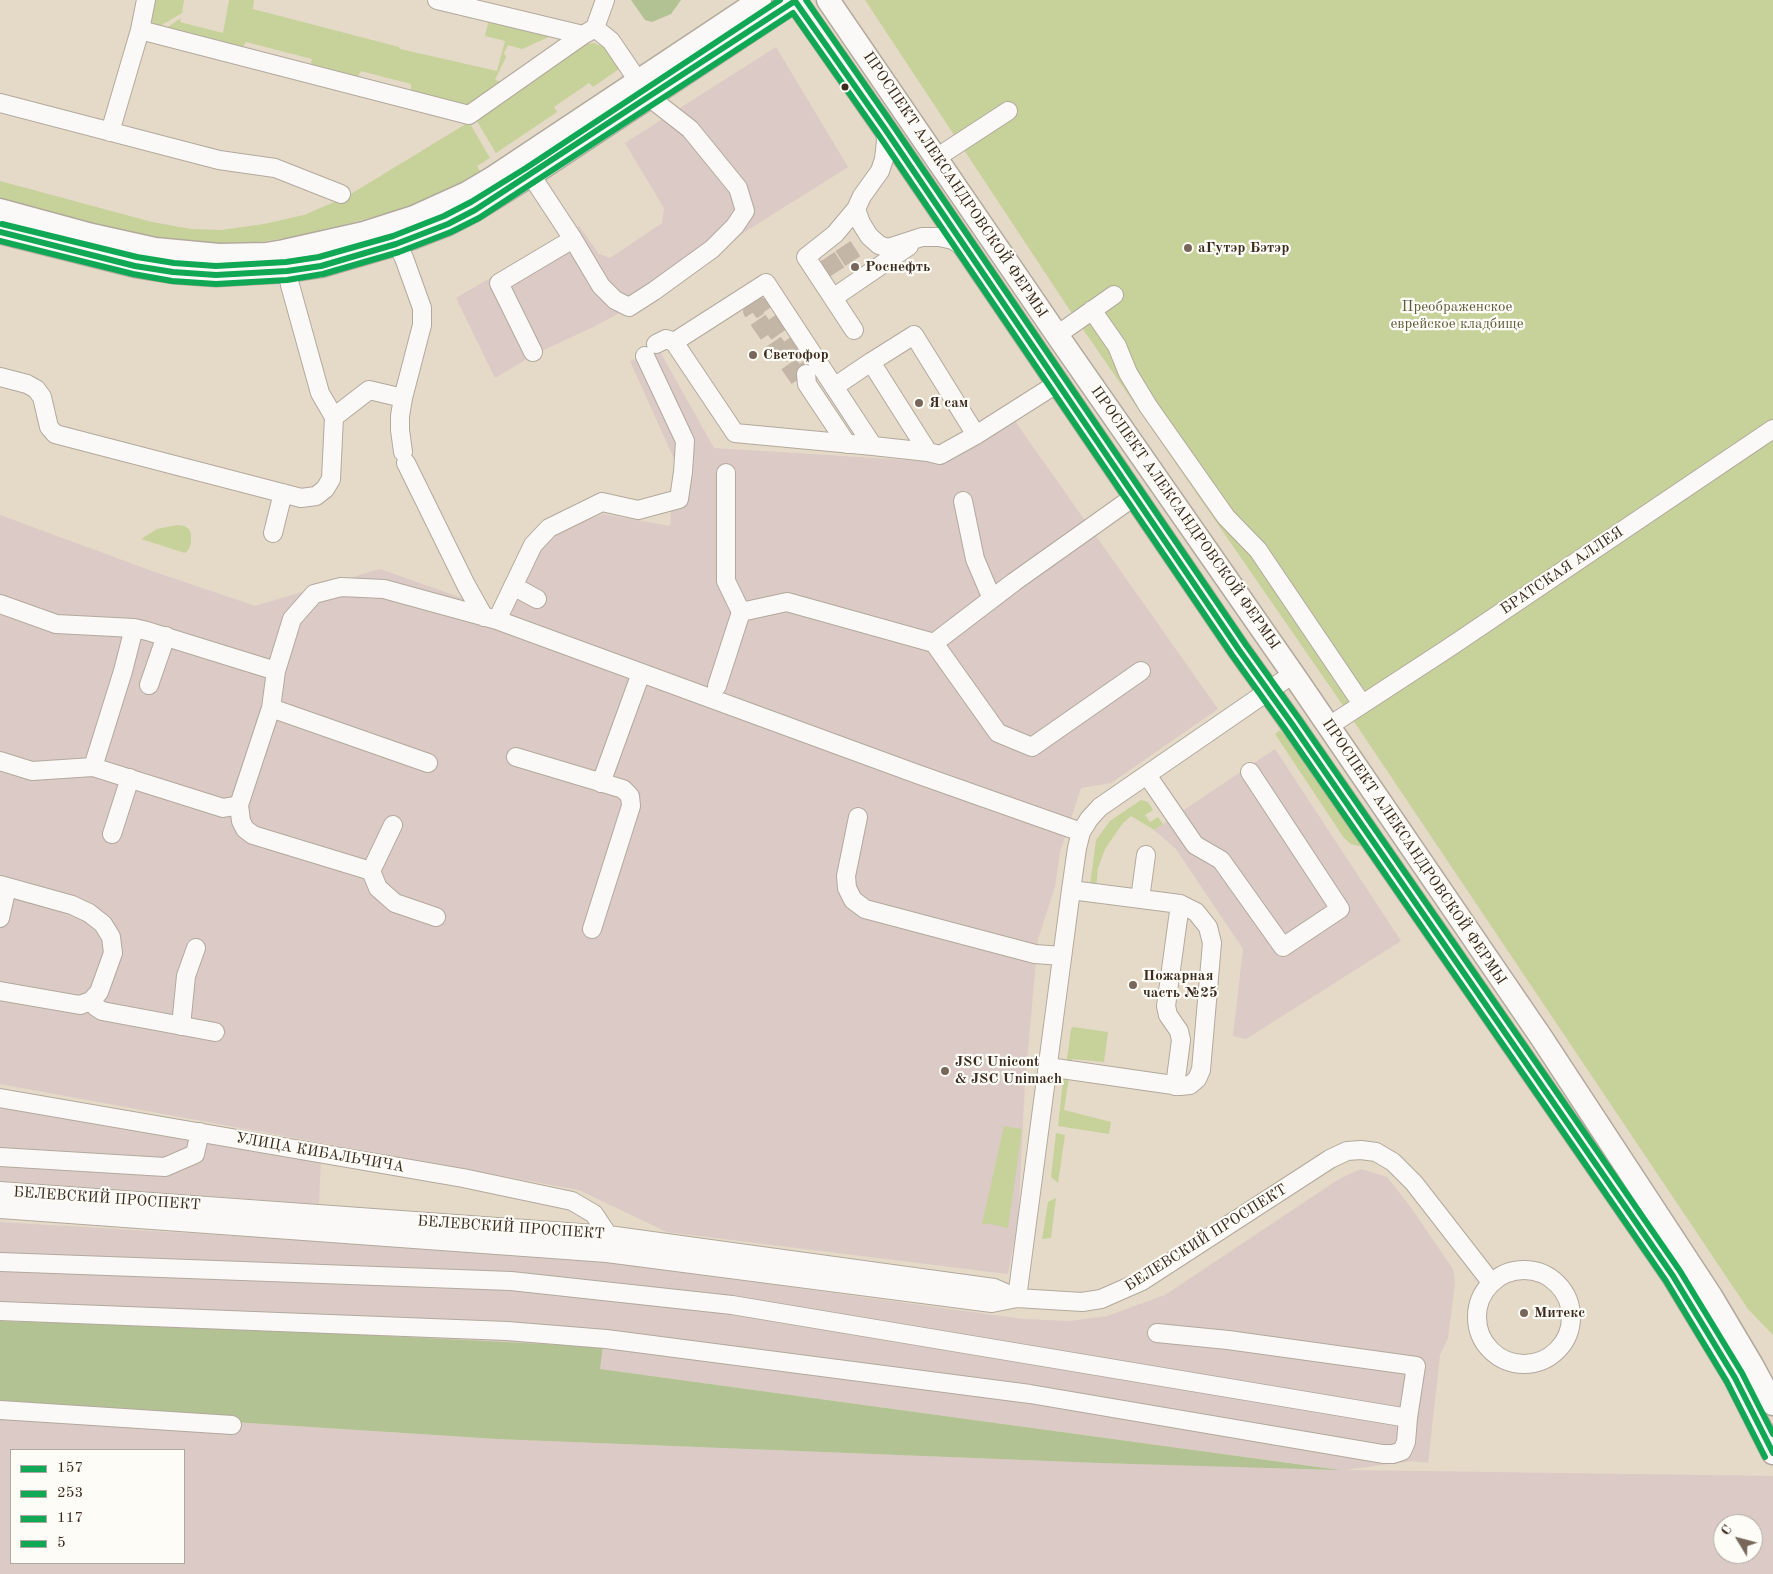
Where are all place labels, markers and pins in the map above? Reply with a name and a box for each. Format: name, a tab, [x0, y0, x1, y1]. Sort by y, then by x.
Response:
unlabelled marker	[840, 82, 850, 92]
place label: аГутэр Бэтэр	[1198, 239, 1289, 257]
marker: аГутэр Бэтэр	[1182, 242, 1194, 254]
place label: Роснефть	[865, 258, 930, 276]
marker: Роснефть	[849, 261, 861, 273]
place label: Светофор	[763, 346, 829, 364]
marker: Светофор	[747, 349, 759, 361]
place label: Я сам	[929, 394, 968, 412]
marker: Я сам	[913, 397, 925, 409]
place label: Пожарная часть №25	[1143, 967, 1218, 1002]
marker: Пожарная часть №25	[1127, 979, 1139, 991]
place label: JSC Unicont & JSC Unimach	[955, 1053, 1062, 1088]
marker: JSC Unicont & JSC Unimach	[939, 1065, 951, 1077]
place label: Митекс	[1534, 1304, 1585, 1322]
marker: Митекс	[1518, 1307, 1530, 1319]

